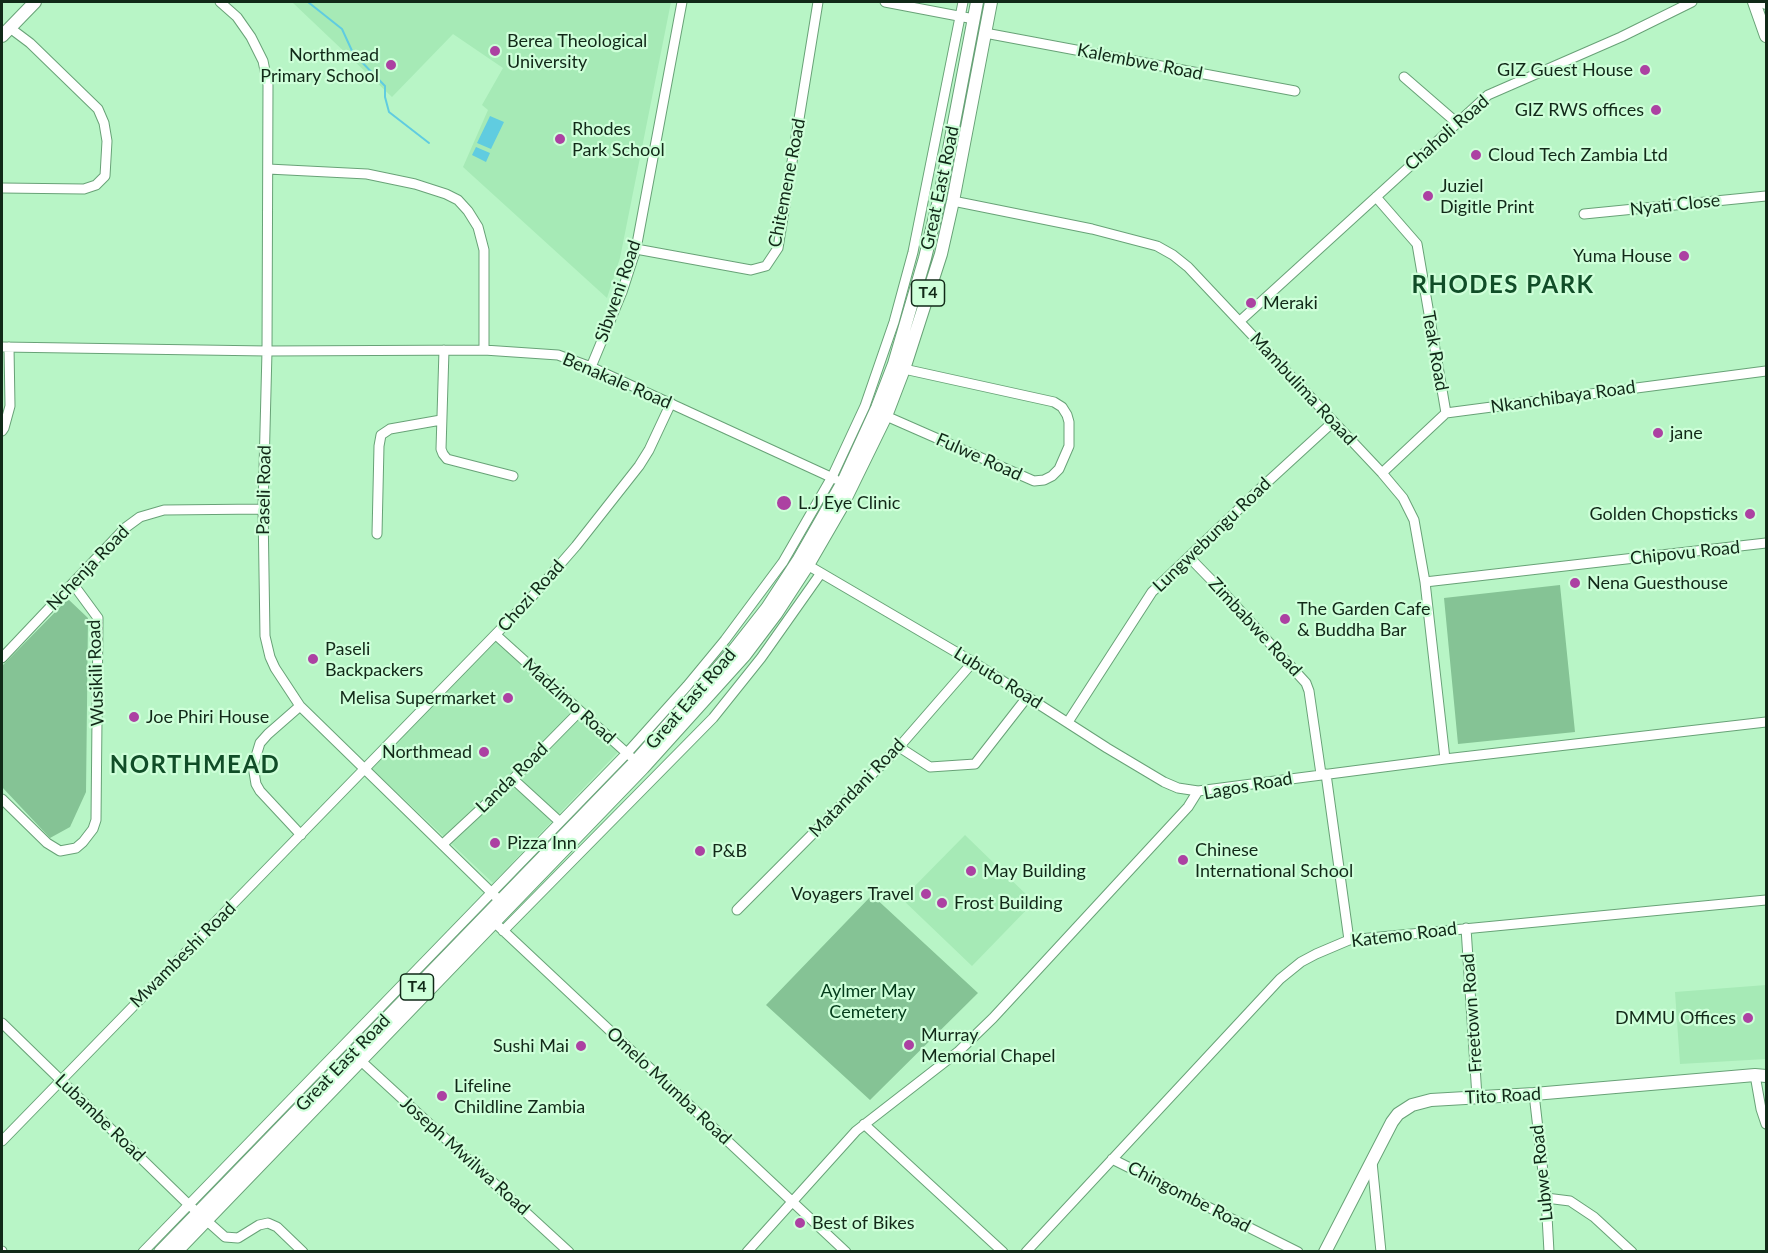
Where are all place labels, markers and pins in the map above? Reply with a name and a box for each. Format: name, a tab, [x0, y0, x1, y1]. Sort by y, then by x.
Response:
place label: Berea Theological University	[507, 30, 647, 72]
place label: Northmead Primary School	[260, 44, 379, 86]
marker: Berea Theological University	[488, 44, 502, 58]
marker: Northmead Primary School	[384, 58, 398, 72]
place label: GIZ Guest House	[1497, 59, 1633, 81]
marker: GIZ Guest House	[1638, 63, 1652, 77]
place label: GIZ RWS offices	[1515, 99, 1644, 121]
marker: GIZ RWS offices	[1649, 103, 1663, 117]
place label: Rhodes Park School	[572, 118, 665, 160]
marker: Rhodes Park School	[553, 132, 567, 146]
place label: Cloud Tech Zambia Ltd	[1488, 144, 1668, 166]
marker: Cloud Tech Zambia Ltd	[1469, 148, 1483, 162]
place label: Juziel Digitle Print	[1440, 175, 1534, 218]
marker: Juziel Digitle Print	[1421, 189, 1435, 203]
place label: Yuma House	[1573, 245, 1672, 267]
marker: Yuma House	[1677, 249, 1691, 263]
place label: Meraki	[1263, 292, 1318, 314]
marker: Meraki	[1244, 296, 1258, 310]
place label: jane	[1670, 422, 1703, 444]
marker: jane	[1651, 426, 1665, 440]
place label: L.J Eye Clinic	[798, 492, 900, 514]
marker: L.J Eye Clinic	[775, 494, 793, 512]
place label: Golden Chopsticks	[1589, 503, 1738, 525]
marker: Golden Chopsticks	[1743, 507, 1757, 521]
place label: Nena Guesthouse	[1587, 572, 1728, 594]
marker: Nena Guesthouse	[1568, 576, 1582, 590]
place label: The Garden Cafe & Buddha Bar	[1297, 598, 1430, 640]
marker: The Garden Cafe & Buddha Bar	[1278, 612, 1292, 626]
place label: Paseli Backpackers	[325, 638, 423, 680]
marker: Paseli Backpackers	[306, 652, 320, 666]
place label: Melisa Supermarket	[340, 687, 496, 709]
marker: Melisa Supermarket	[501, 691, 515, 705]
place label: Joe Phiri House	[146, 706, 269, 728]
marker: Joe Phiri House	[127, 710, 141, 724]
place label: Northmead	[382, 741, 472, 763]
marker: Northmead	[477, 745, 491, 759]
place label: Pizza Inn	[507, 832, 577, 854]
marker: Pizza Inn	[488, 836, 502, 850]
place label: Chinese International School	[1195, 839, 1353, 882]
place label: P&B	[712, 840, 747, 862]
marker: P&B	[693, 844, 707, 858]
marker: Chinese International School	[1176, 853, 1190, 867]
place label: May Building	[983, 860, 1086, 882]
marker: May Building	[964, 864, 978, 878]
place label: Voyagers Travel	[791, 883, 914, 905]
marker: Voyagers Travel	[919, 887, 933, 901]
place label: Frost Building	[954, 892, 1063, 914]
marker: Frost Building	[935, 896, 949, 910]
place label: DMMU Offices	[1615, 1007, 1736, 1029]
marker: DMMU Offices	[1741, 1011, 1755, 1025]
place label: Murray Memorial Chapel	[921, 1024, 1055, 1066]
place label: Sushi Mai	[493, 1035, 569, 1057]
marker: Murray Memorial Chapel	[902, 1038, 916, 1052]
marker: Sushi Mai	[574, 1039, 588, 1053]
place label: Lifeline Childline Zambia	[454, 1075, 585, 1118]
marker: Lifeline Childline Zambia	[435, 1089, 449, 1103]
place label: Best of Bikes	[812, 1212, 914, 1234]
marker: Best of Bikes	[793, 1216, 807, 1230]

